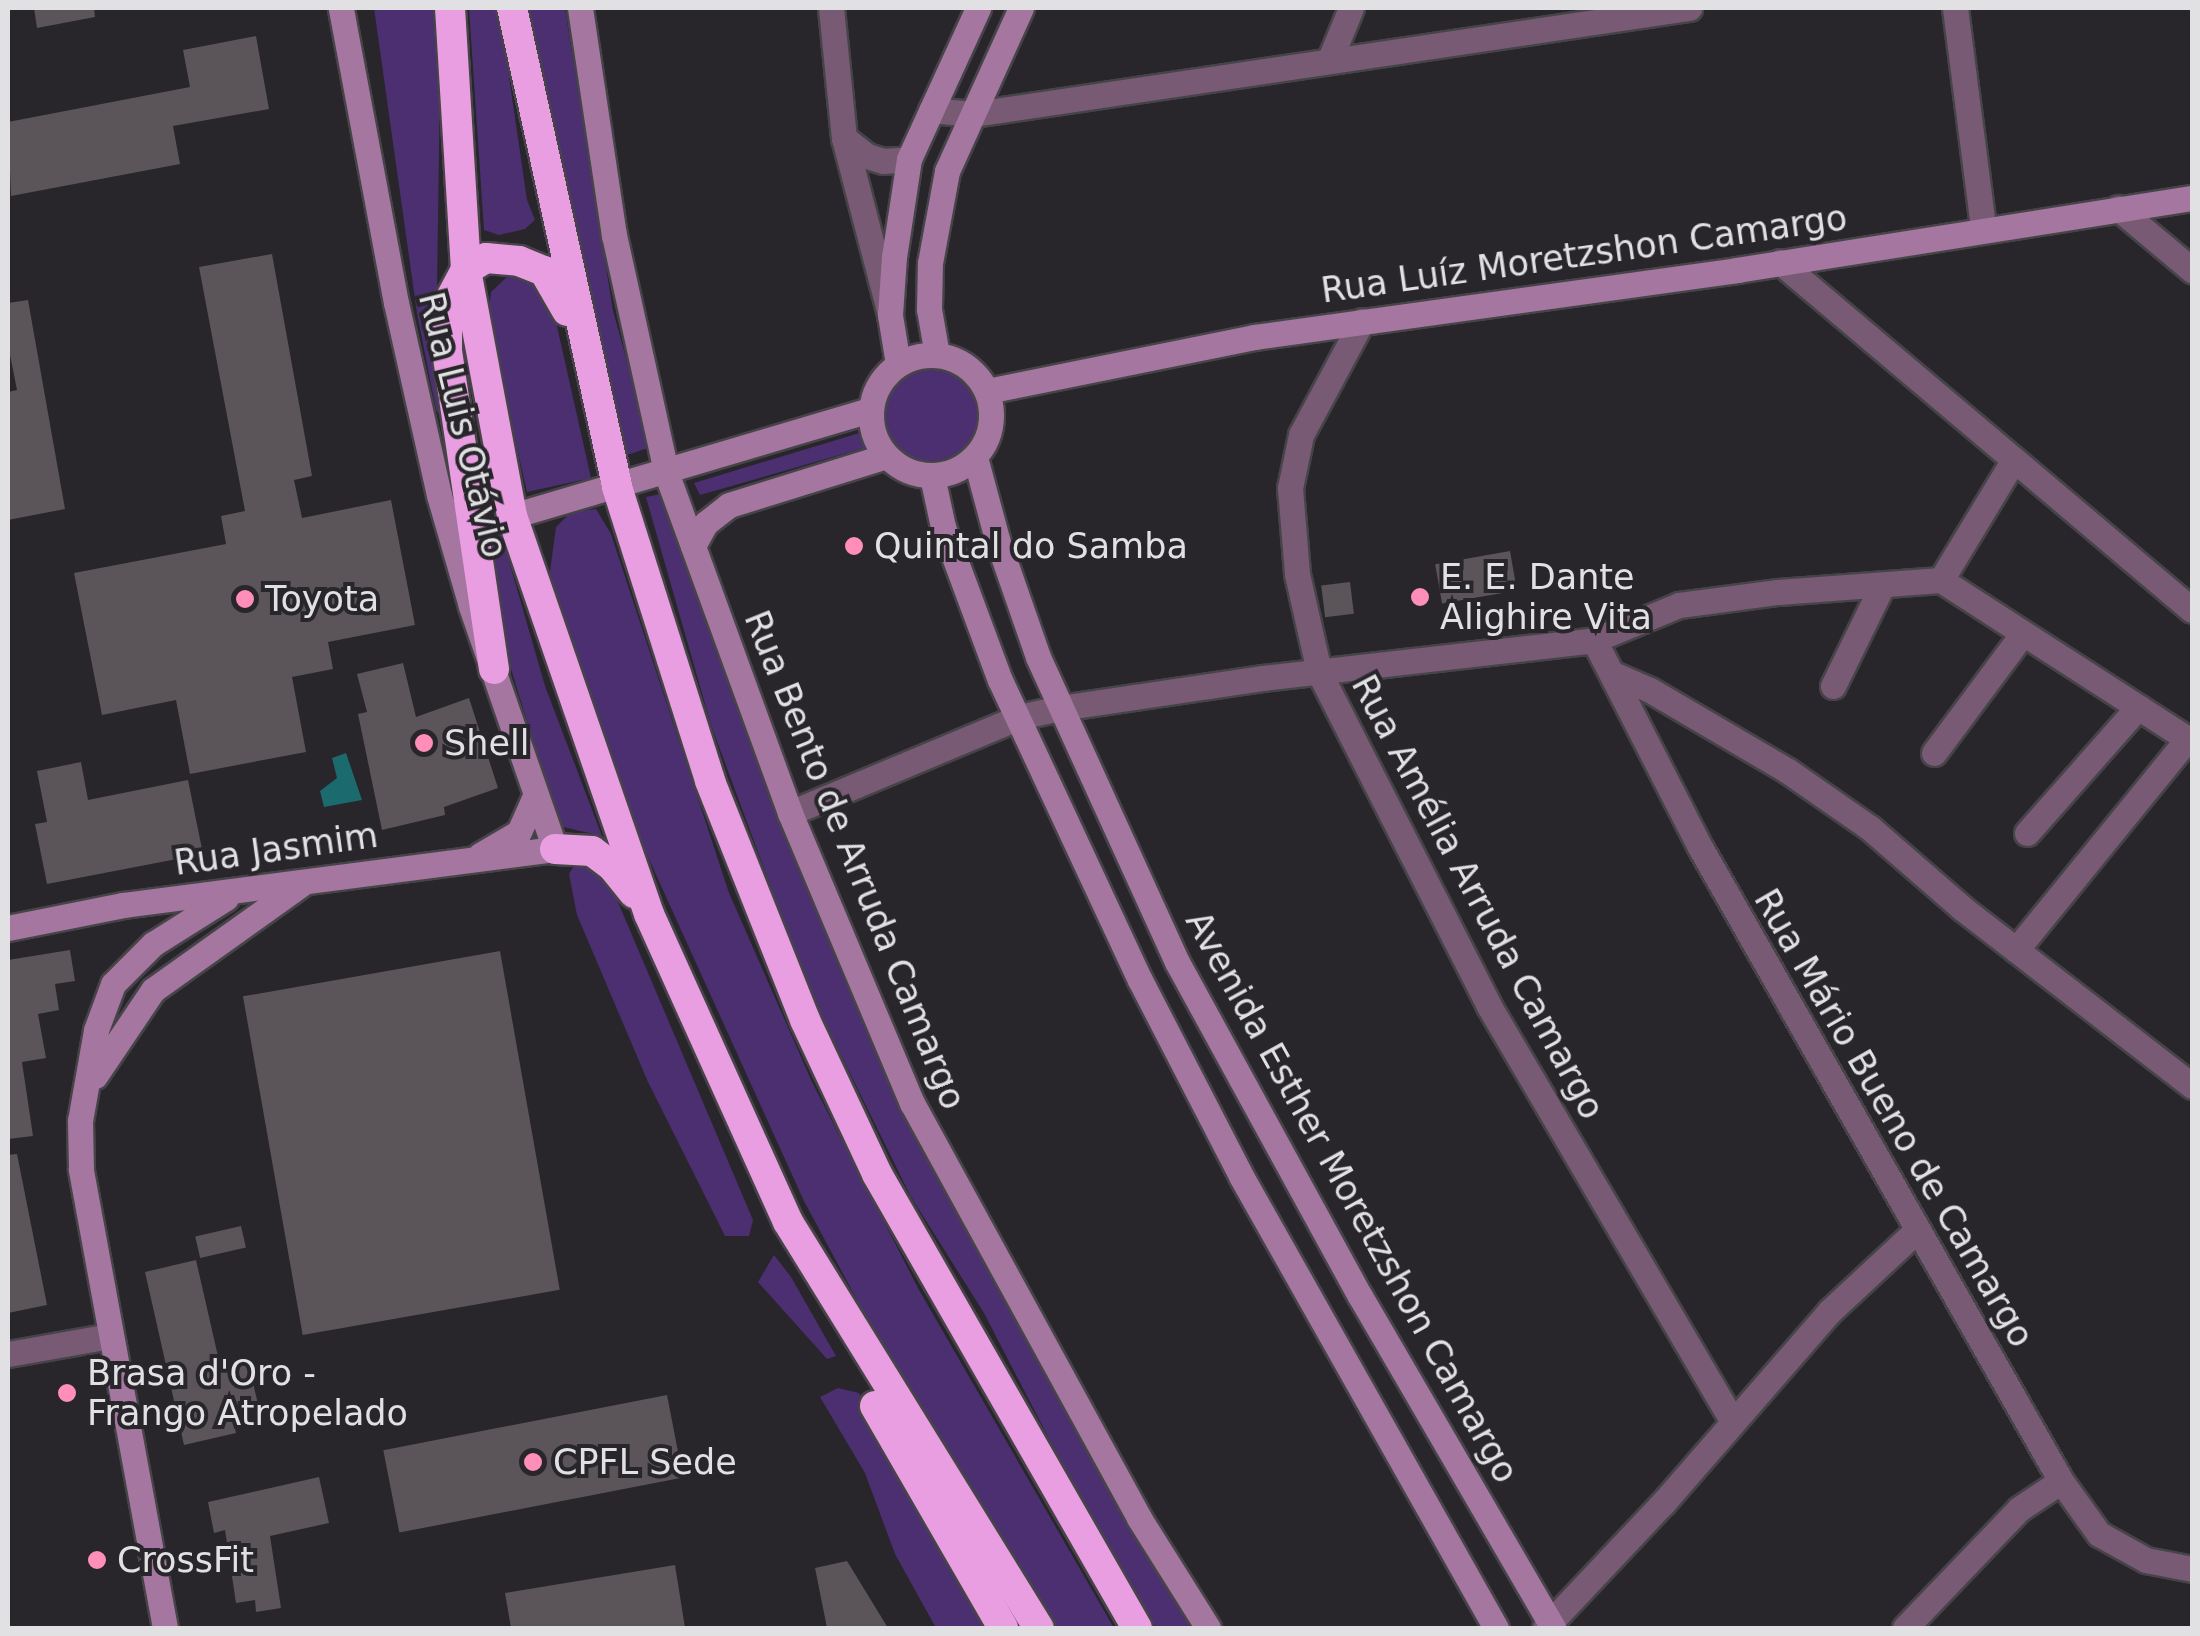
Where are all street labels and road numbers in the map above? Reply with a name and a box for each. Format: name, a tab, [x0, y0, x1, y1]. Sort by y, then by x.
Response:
street label: Rua Luíz Moretzshon Camargo	[1318, 196, 1850, 312]
street label: Rua Luis Otávio	[410, 288, 516, 562]
street label: Rua Bento de Arruda Camargo	[735, 604, 975, 1116]
street label: Rua Amélia Arruda Camargo	[1343, 668, 1613, 1126]
street label: Rua Jasmim	[171, 814, 381, 884]
street label: Rua Mário Bueno de Camargo	[1745, 881, 2043, 1355]
street label: Avenida Esther Moretzshon Camargo	[1177, 904, 1527, 1490]

